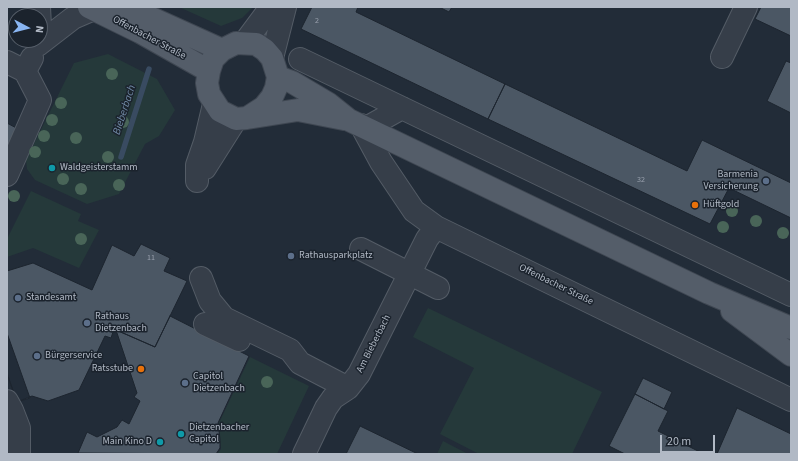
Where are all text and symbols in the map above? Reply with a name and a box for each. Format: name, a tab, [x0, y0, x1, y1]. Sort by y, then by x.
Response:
north arrow	[8, 8, 48, 48]
street label: Offenbacher Straße	[110, 14, 188, 62]
house number: 2	[315, 16, 319, 26]
text: N	[32, 25, 47, 34]
water label: Bieberbach	[111, 84, 139, 136]
place label: Waldgeisterstamm	[60, 162, 138, 174]
marker: Waldgeisterstamm	[47, 163, 57, 173]
place label: Barmenia Versicherung	[704, 169, 758, 192]
house number: 32	[637, 175, 645, 185]
marker: Barmenia Versicherung	[761, 176, 771, 186]
place label: Hüftgold	[703, 199, 739, 211]
marker: Hüftgold	[690, 200, 700, 210]
place label: Rathausparkplatz	[299, 250, 373, 262]
marker: Rathausparkplatz	[286, 251, 296, 261]
house number: 11	[147, 253, 155, 263]
street label: Offenbacher Straße	[517, 262, 595, 308]
place label: Standesamt	[26, 292, 76, 304]
marker: Standesamt	[13, 293, 23, 303]
place label: Rathaus Dietzenbach	[95, 311, 147, 334]
street label: Am Bieberbach	[354, 313, 394, 375]
marker: Rathaus Dietzenbach	[82, 318, 92, 328]
place label: Bürgerservice	[45, 350, 102, 362]
marker: Bürgerservice	[32, 351, 42, 361]
place label: Ratsstube	[92, 363, 133, 375]
marker: Ratsstube	[136, 364, 146, 374]
place label: Capitol Dietzenbach	[193, 371, 245, 394]
marker: Capitol Dietzenbach	[180, 378, 190, 388]
place label: Dietzenbacher Capitol	[189, 422, 249, 446]
scale bar	[662, 427, 717, 453]
marker: Dietzenbacher Capitol	[176, 429, 186, 439]
text: 20 m	[667, 433, 691, 450]
place label: Main Kino D	[102, 436, 152, 448]
marker: Main Kino D	[155, 437, 165, 447]

